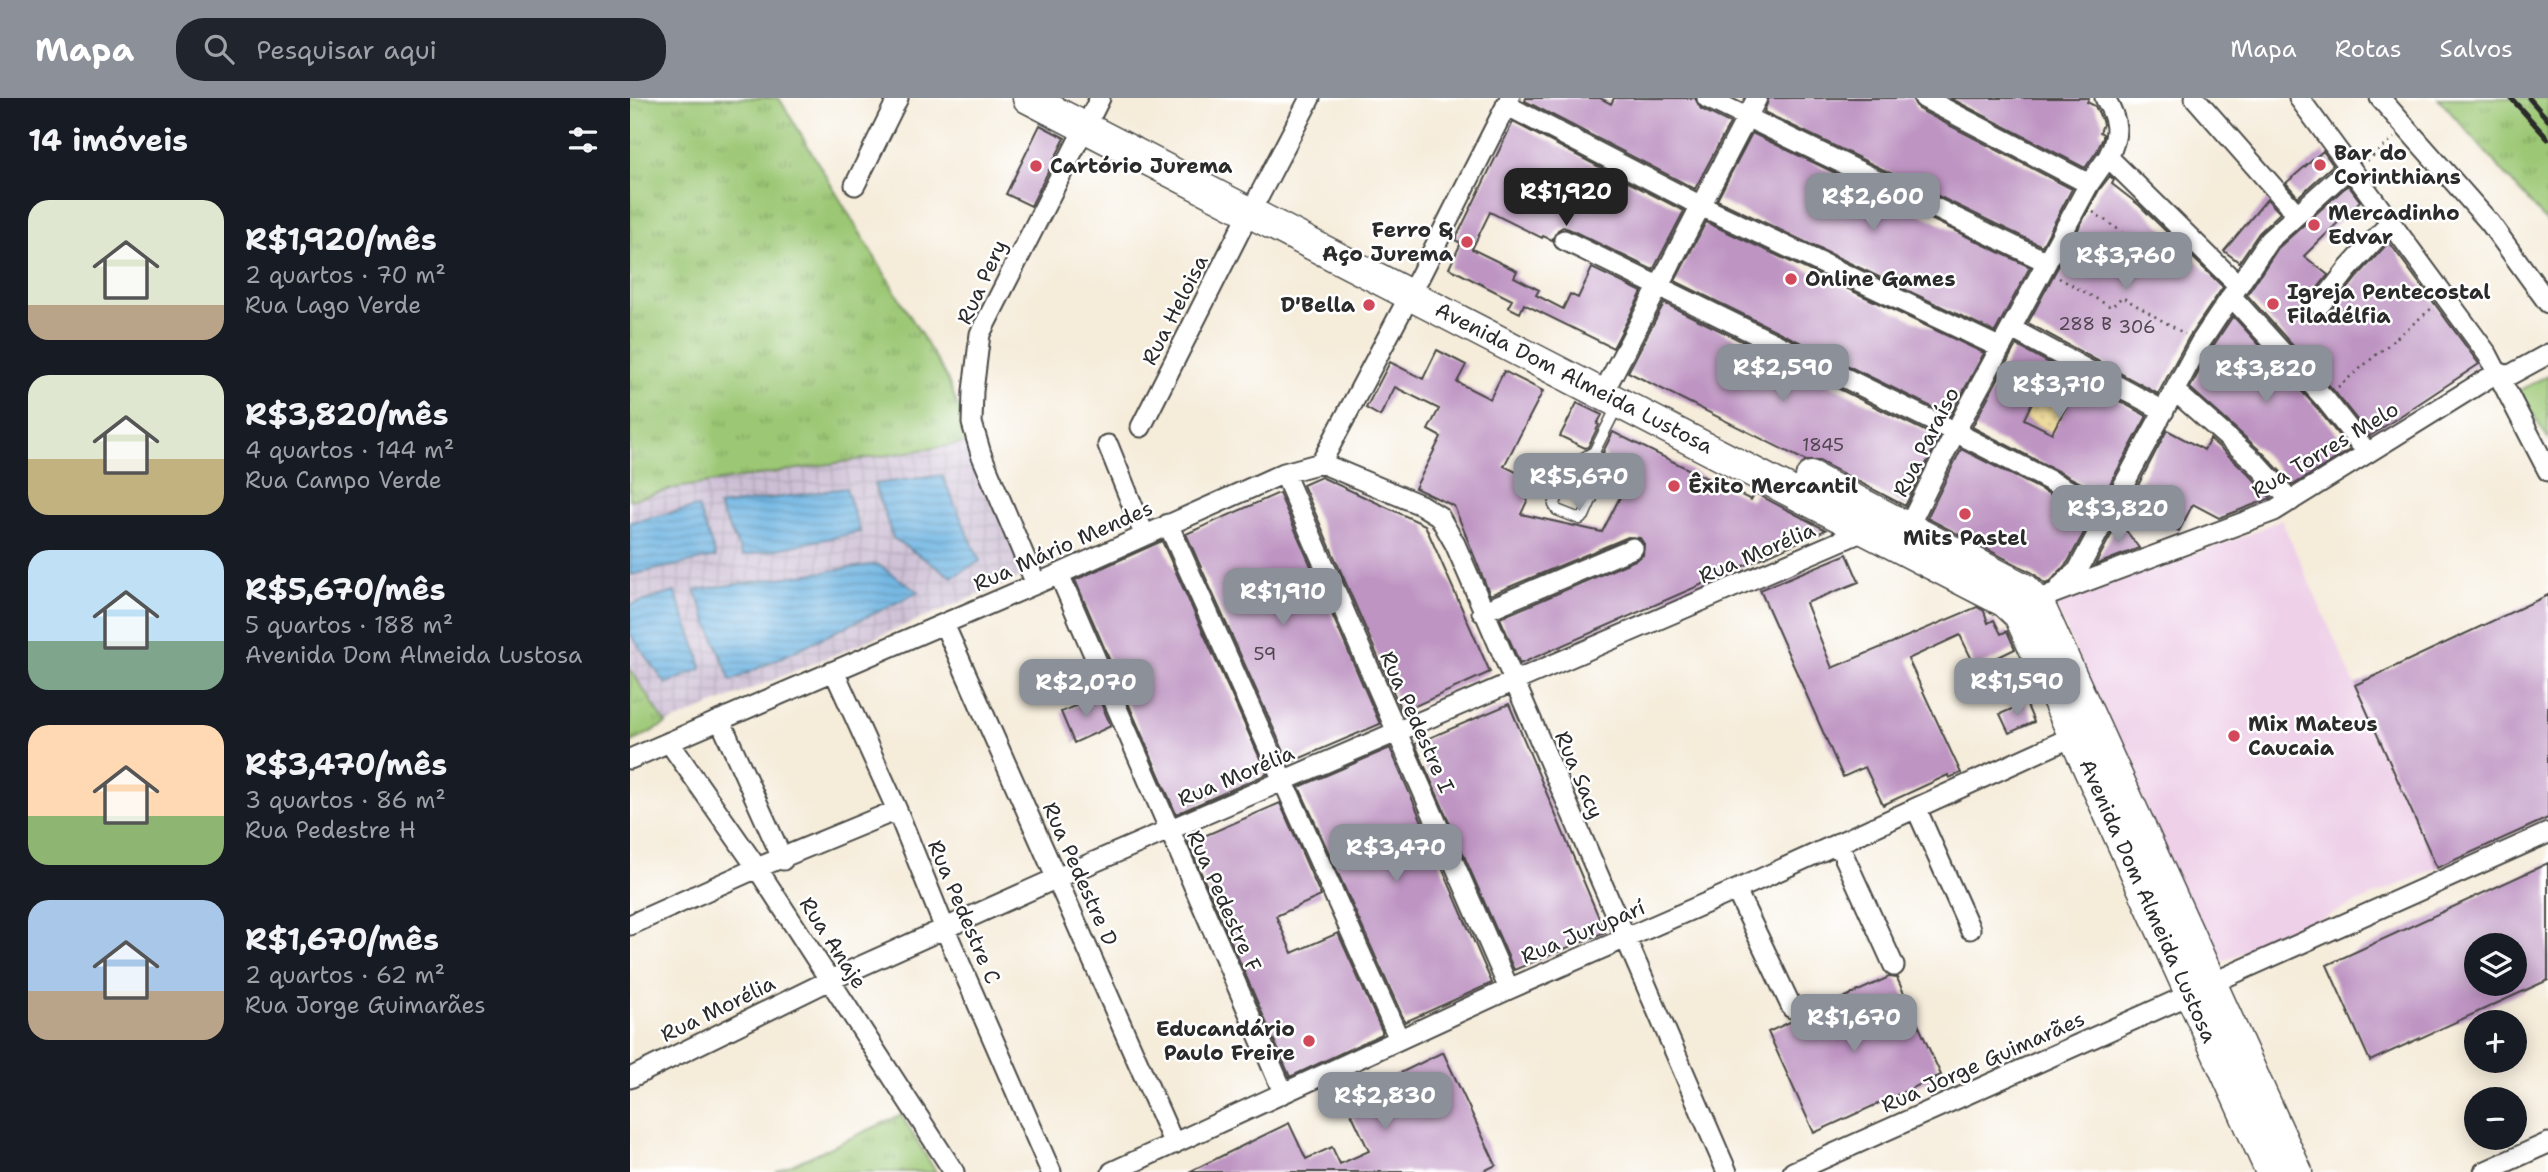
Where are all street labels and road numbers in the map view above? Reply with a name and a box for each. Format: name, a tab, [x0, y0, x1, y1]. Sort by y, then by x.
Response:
street label: Rua Pery	[950, 235, 1014, 329]
street label: Rua Heloisa	[1135, 250, 1215, 370]
street label: Avenida Dom Almeida Lustosa	[1430, 296, 1718, 460]
street label: Rua Paraíso	[1886, 382, 1966, 502]
street label: Rua Torres Melo	[2246, 395, 2404, 505]
street label: Rua Mário Mendes	[969, 494, 1157, 598]
street label: Rua Morélia	[1694, 516, 1820, 590]
street label: Rua Pedestre I	[1373, 647, 1461, 797]
street label: Rua Sacy	[1548, 727, 1610, 823]
street label: Rua Morélia	[1173, 739, 1299, 813]
street label: Avenida Dom Almeida Lustosa	[2073, 755, 2223, 1047]
street label: Rua Pedestre D	[1036, 798, 1124, 950]
street label: Rua Pedestre F	[1180, 826, 1268, 976]
street label: Rua Pedestre C	[921, 836, 1007, 988]
street label: Rua Anaje	[793, 892, 873, 994]
street label: Rua Juruparí	[1517, 893, 1649, 971]
street label: Rua Morélia	[656, 969, 780, 1049]
street label: Rua Jorge Guimarães	[1877, 1005, 2089, 1119]

